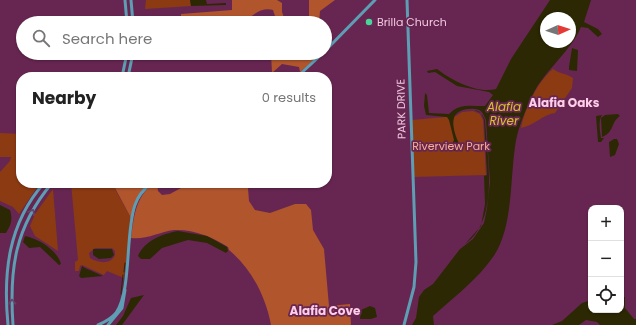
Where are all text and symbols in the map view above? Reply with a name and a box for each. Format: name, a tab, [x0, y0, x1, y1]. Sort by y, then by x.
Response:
north arrow	[540, 12, 576, 48]
place label: Brilla Church	[377, 14, 447, 30]
search box	[16, 16, 332, 60]
marker: Brilla Church	[364, 17, 374, 27]
icon: search	[30, 27, 52, 49]
text: Search here	[62, 28, 152, 49]
street label: PARK DRIVE	[392, 79, 410, 139]
text: Nearby	[32, 86, 96, 110]
text: 0 results	[262, 88, 316, 107]
district label: Alafia Oaks	[529, 94, 600, 111]
water label: Alafia River	[486, 98, 521, 129]
park label: Riverview Park	[412, 138, 490, 154]
map controls	[588, 205, 624, 313]
button: +	[588, 205, 624, 241]
one-way arrow	[27, 208, 35, 216]
button: −	[588, 241, 624, 277]
button: locate	[588, 277, 624, 313]
one-way arrow	[7, 299, 16, 305]
district label: Alafia Cove	[290, 302, 361, 319]

